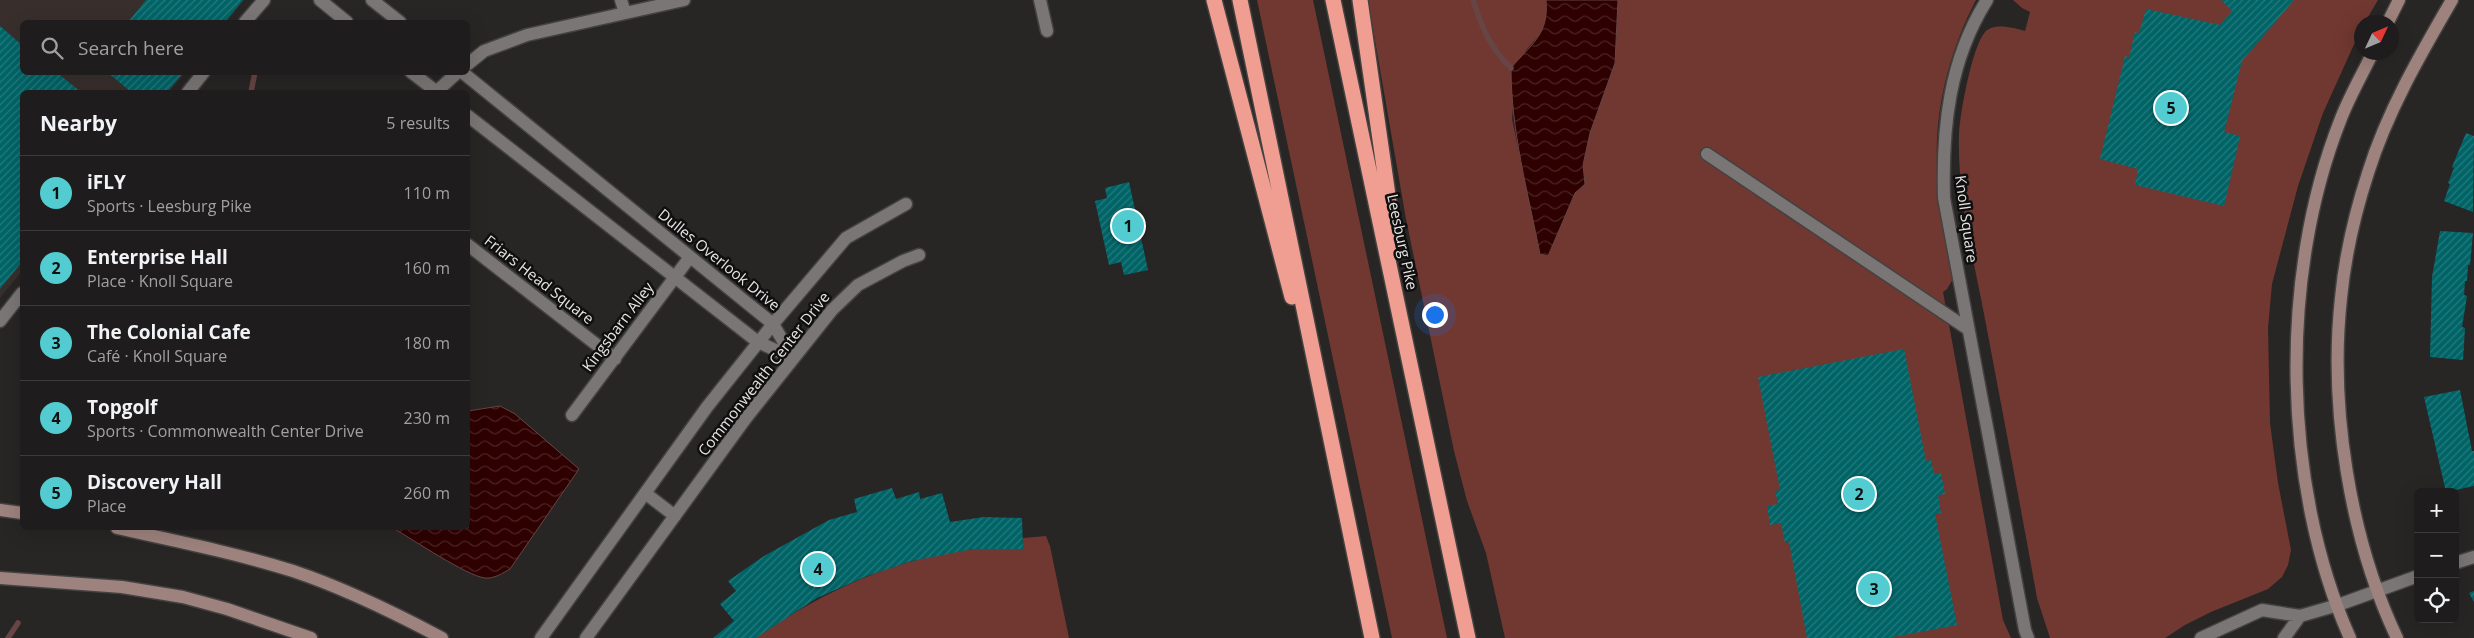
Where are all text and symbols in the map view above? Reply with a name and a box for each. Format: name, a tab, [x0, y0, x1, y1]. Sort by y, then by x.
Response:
north arrow	[2354, 15, 2399, 60]
search box	[20, 20, 470, 75]
icon: search	[38, 34, 66, 62]
text: Search here	[78, 35, 184, 61]
pin: 5	[2155, 89, 2187, 127]
text: Nearby	[40, 109, 117, 137]
text: 5 results	[386, 112, 450, 134]
text: iFLY	[87, 169, 126, 195]
street label: Knoll Square	[1951, 174, 1983, 264]
text: 1	[51, 182, 61, 204]
text: 110 m	[404, 182, 450, 204]
street label: Leesburg Pike	[1383, 192, 1423, 292]
text: Sports · Leesburg Pike	[87, 195, 252, 217]
street label: Dulles Overlook Drive	[655, 204, 785, 315]
pin: 1	[1112, 207, 1144, 245]
street label: Friars Head Square	[481, 230, 598, 328]
text: Enterprise Hall	[87, 244, 228, 270]
text: 2	[51, 257, 61, 279]
text: 160 m	[404, 257, 450, 279]
text: Place · Knoll Square	[87, 270, 233, 292]
street label: Kingsbarn Alley	[577, 277, 658, 375]
street label: Commonwealth Center Drive	[693, 287, 833, 459]
your location	[1422, 302, 1448, 328]
text: The Colonial Cafe	[87, 319, 251, 345]
text: 3	[51, 332, 61, 354]
text: 180 m	[404, 332, 450, 354]
text: Café · Knoll Square	[87, 345, 227, 367]
text: Topgolf	[87, 394, 157, 420]
text: 4	[51, 407, 61, 429]
text: 230 m	[404, 407, 450, 429]
text: Sports · Commonwealth Center Drive	[87, 420, 364, 442]
text: Discovery Hall	[87, 469, 222, 495]
pin: 2	[1843, 475, 1875, 513]
text: 5	[51, 482, 61, 504]
text: 260 m	[404, 482, 450, 504]
map controls	[2414, 488, 2459, 623]
button: +	[2414, 488, 2459, 533]
text: Place	[87, 495, 126, 517]
button: −	[2414, 533, 2459, 578]
pin: 4	[802, 550, 834, 588]
pin: 3	[1858, 570, 1890, 608]
button: locate	[2414, 578, 2459, 623]

